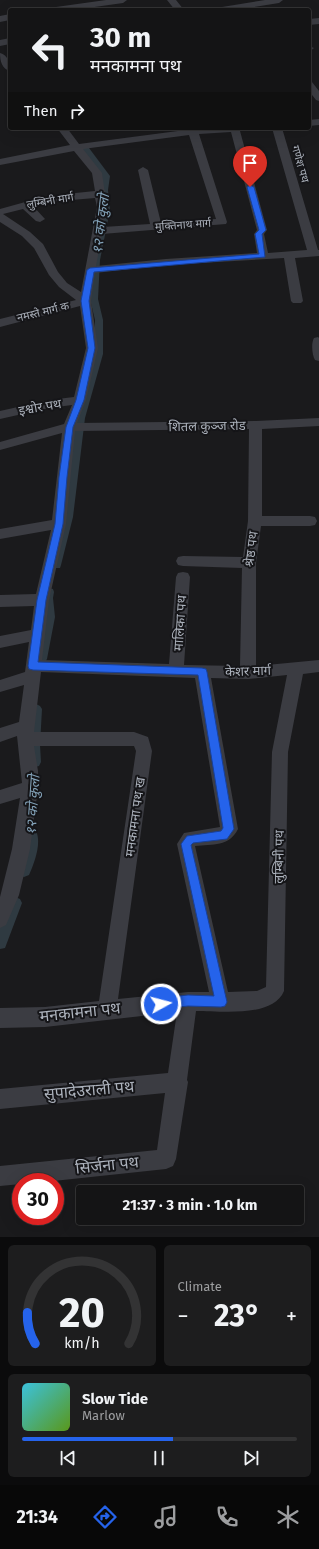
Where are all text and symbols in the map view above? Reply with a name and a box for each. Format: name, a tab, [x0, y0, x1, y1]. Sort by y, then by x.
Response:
text: 30 m	[90, 21, 151, 54]
icon: left	[24, 24, 76, 76]
text: मनकामना पथ	[90, 55, 181, 77]
icon: right	[66, 100, 88, 122]
text: Then	[24, 102, 58, 120]
street label: गणेश पथ	[289, 144, 312, 185]
pin	[233, 146, 267, 187]
icon: arrive	[239, 152, 261, 174]
street label: लुम्बिनी मार्ग	[25, 190, 76, 212]
water label: १२ को कुलो	[89, 190, 114, 255]
street label: मुक्तिनाथ मार्ग	[155, 216, 212, 233]
street label: नमस्ते मार्ग क	[16, 299, 71, 325]
street label: इश्वोर पथ	[17, 396, 63, 418]
street label: शितल कुञ्ज रोड	[168, 418, 247, 435]
street label: श्रेष्ठ पथ	[241, 530, 261, 568]
street label: मालिका पथ	[171, 594, 189, 651]
street label: केशर मार्ग	[225, 663, 272, 679]
water label: १२ को कुलो	[22, 771, 44, 836]
street label: मनकामना पथ ख	[122, 776, 148, 858]
street label: लुम्बिनी पथ	[271, 829, 288, 884]
position arrow	[140, 983, 182, 1025]
street label: मनकामना पथ	[39, 998, 122, 1026]
street label: सुपादेउराली पथ	[43, 1077, 136, 1104]
street label: सिर्जना पथ	[74, 1152, 140, 1178]
speed limit sign: 30	[12, 1173, 64, 1225]
text: 21:37 · 3 min · 1.0 km	[123, 1196, 257, 1214]
text: Climate	[178, 1279, 222, 1294]
text: 20	[59, 1287, 105, 1337]
text: 23°	[214, 1298, 261, 1334]
text: −	[178, 1303, 189, 1330]
text: +	[286, 1303, 297, 1330]
text: km/h	[64, 1334, 99, 1351]
text: Slow Tide	[82, 1390, 148, 1408]
text: Marlow	[82, 1408, 125, 1423]
icon: previous	[57, 1447, 79, 1469]
icon: pause	[148, 1447, 170, 1469]
icon: next	[240, 1447, 262, 1469]
icon: directions	[91, 1503, 119, 1531]
icon: music	[152, 1503, 180, 1531]
icon: phone	[213, 1503, 241, 1531]
icon: climate	[274, 1503, 302, 1531]
text: 21:34	[17, 1506, 58, 1528]

